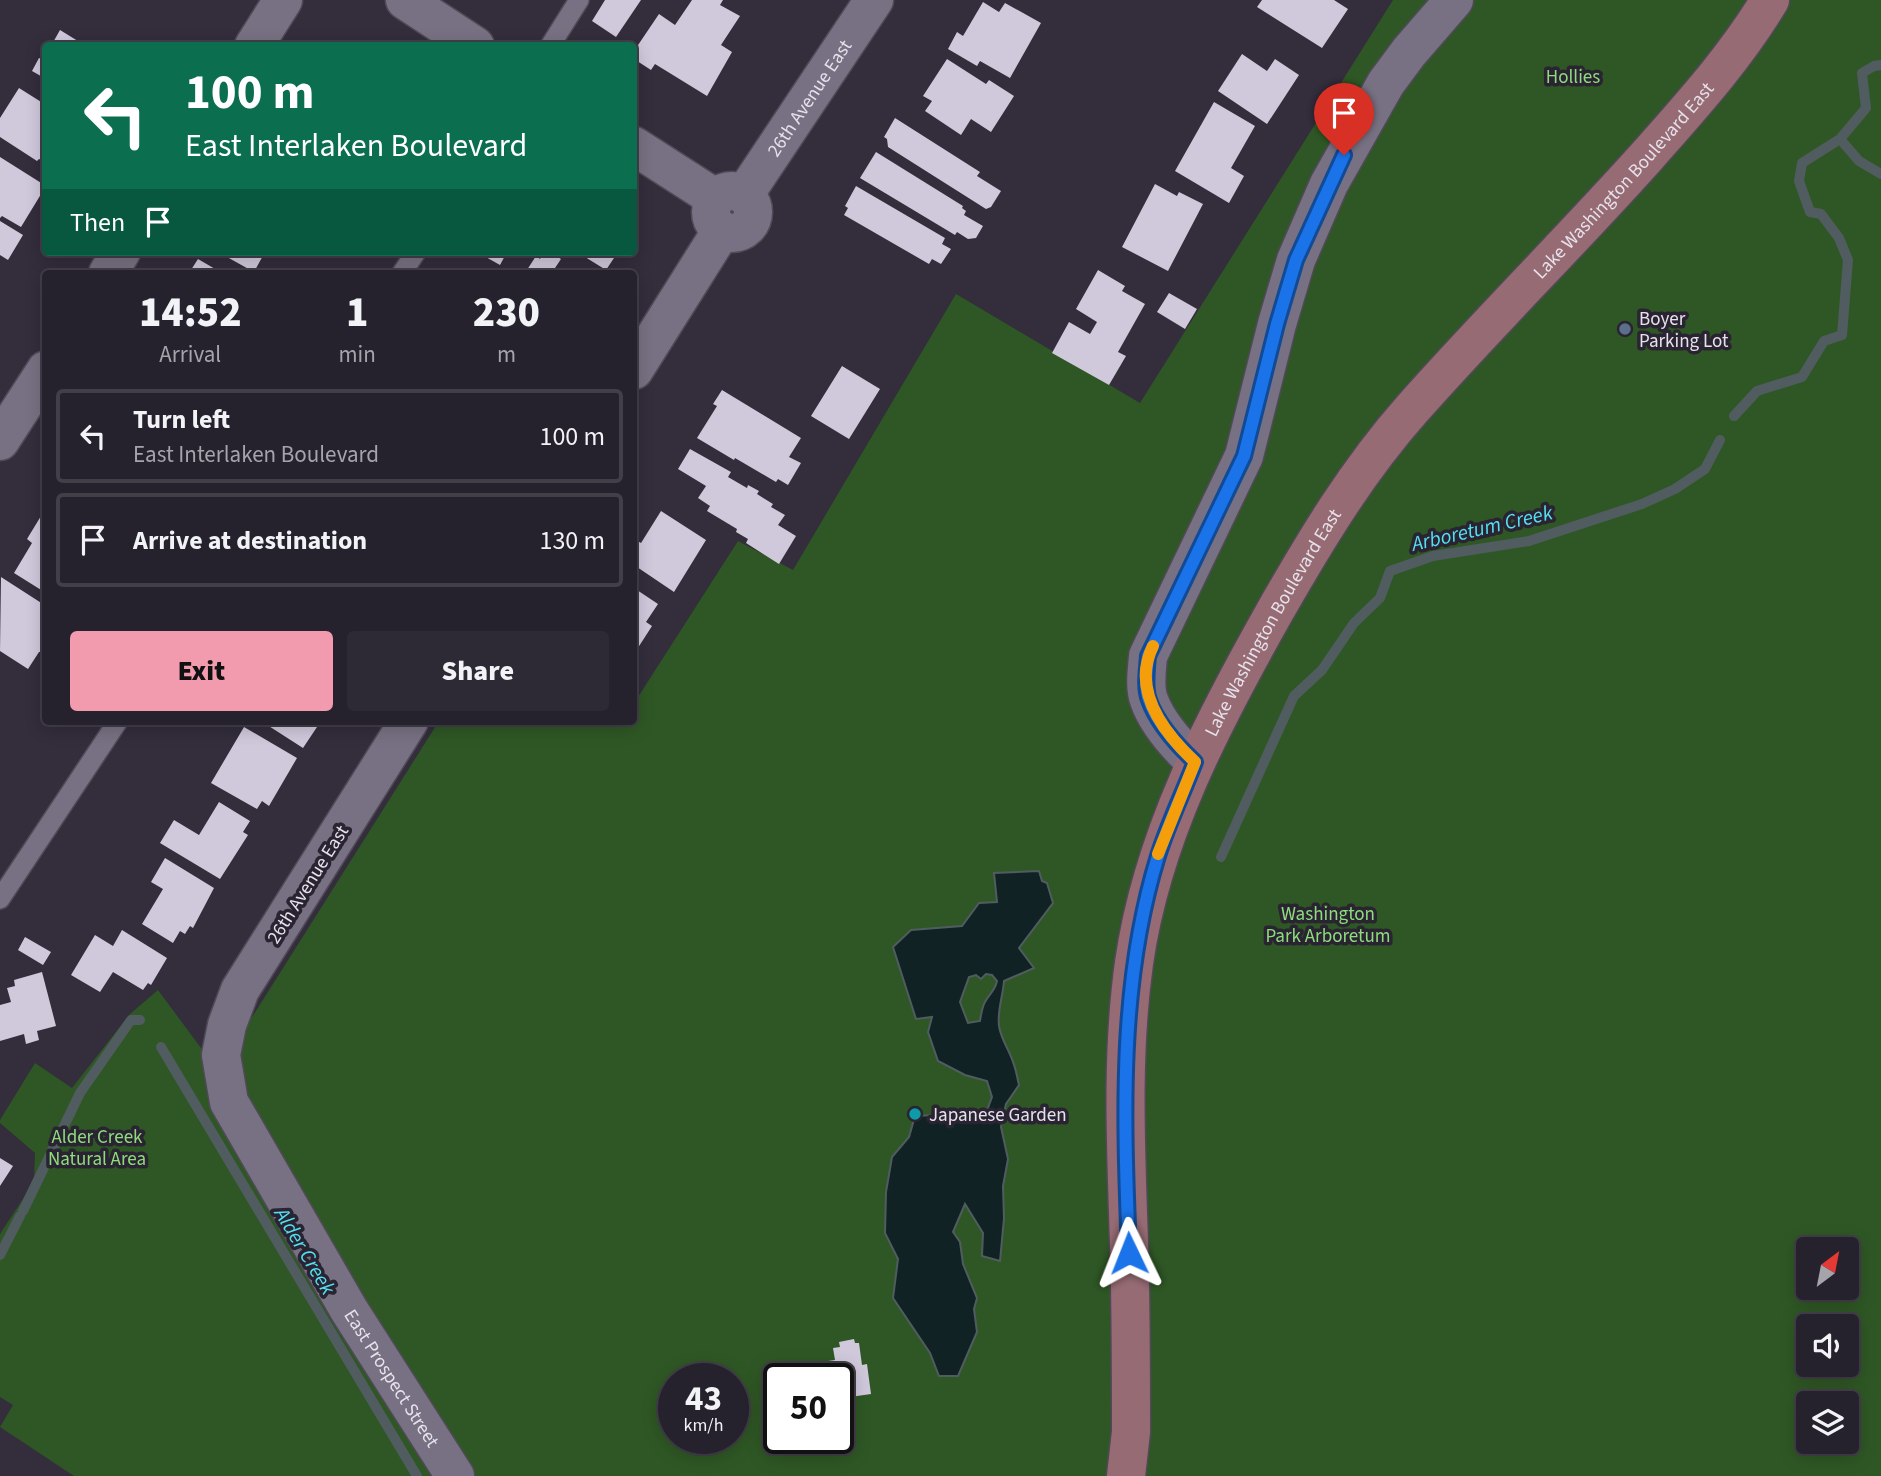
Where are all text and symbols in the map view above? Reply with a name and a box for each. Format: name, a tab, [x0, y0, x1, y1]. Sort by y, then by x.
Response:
street label: 26th Avenue East	[761, 34, 859, 162]
text: 100 m	[185, 58, 314, 128]
park label: Hollies	[1546, 64, 1600, 91]
icon: left	[70, 70, 161, 161]
street label: Lake Washington Boulevard East	[1527, 76, 1721, 286]
pin	[1314, 83, 1374, 155]
icon: arrive	[1325, 94, 1363, 132]
text: East Interlaken Boulevard	[185, 123, 527, 169]
icon: arrive	[139, 203, 177, 241]
text: Then	[70, 204, 125, 241]
text: 14:52	[139, 283, 242, 343]
text: 1	[346, 283, 368, 343]
text: 230	[473, 283, 540, 343]
place label: Boyer Parking Lot	[1639, 306, 1729, 355]
marker: Boyer Parking Lot	[1617, 321, 1633, 337]
text: Arrival	[159, 338, 221, 371]
text: min	[339, 338, 376, 371]
text: m	[497, 338, 516, 371]
text: Turn left	[133, 401, 230, 438]
icon: left	[74, 417, 112, 455]
text: 100 m	[539, 418, 605, 455]
text: East Interlaken Boulevard	[133, 438, 379, 471]
water label: Arboretum Creek	[1407, 497, 1556, 559]
street label: Lake Washington Boulevard East	[1198, 503, 1349, 741]
icon: arrive	[74, 521, 112, 559]
text: Arrive at destination	[133, 522, 367, 559]
text: 130 m	[539, 522, 605, 559]
button: Exit	[70, 631, 333, 711]
button: Share	[347, 631, 609, 711]
street label: 26th Avenue East	[261, 820, 356, 949]
park label: Washington Park Arboretum	[1265, 901, 1391, 950]
place label: Japanese Garden	[929, 1102, 1067, 1129]
marker: Japanese Garden	[907, 1106, 923, 1122]
park label: Alder Creek Natural Area	[48, 1124, 146, 1173]
water label: Alder Creek	[266, 1200, 343, 1301]
position arrow	[1092, 1216, 1166, 1290]
north arrow	[1796, 1237, 1858, 1300]
map controls	[1796, 1237, 1859, 1454]
street label: East Prospect Street	[337, 1304, 446, 1454]
button: sound	[1796, 1314, 1859, 1377]
speed limit sign: 50	[763, 1363, 854, 1454]
text: 43	[685, 1374, 722, 1424]
button: layers	[1796, 1391, 1859, 1454]
text: km/h	[684, 1413, 723, 1438]

